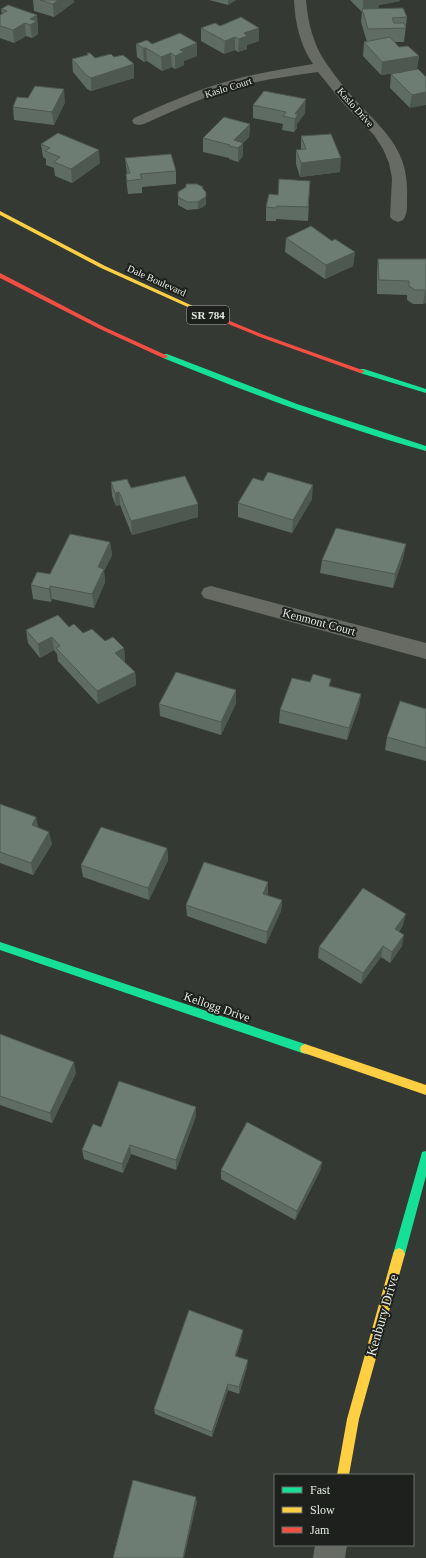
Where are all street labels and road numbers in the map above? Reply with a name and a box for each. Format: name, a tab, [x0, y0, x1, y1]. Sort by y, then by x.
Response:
street label: Kaslo Court	[203, 75, 253, 100]
street label: Kaslo Drive	[335, 86, 376, 129]
street label: Dale Boulevard	[126, 263, 188, 298]
road number: SR 784	[187, 306, 229, 324]
street label: Kenmont Court	[281, 606, 358, 639]
street label: Kellogg Drive	[182, 989, 252, 1025]
street label: Kenbury Drive	[364, 1273, 401, 1358]

